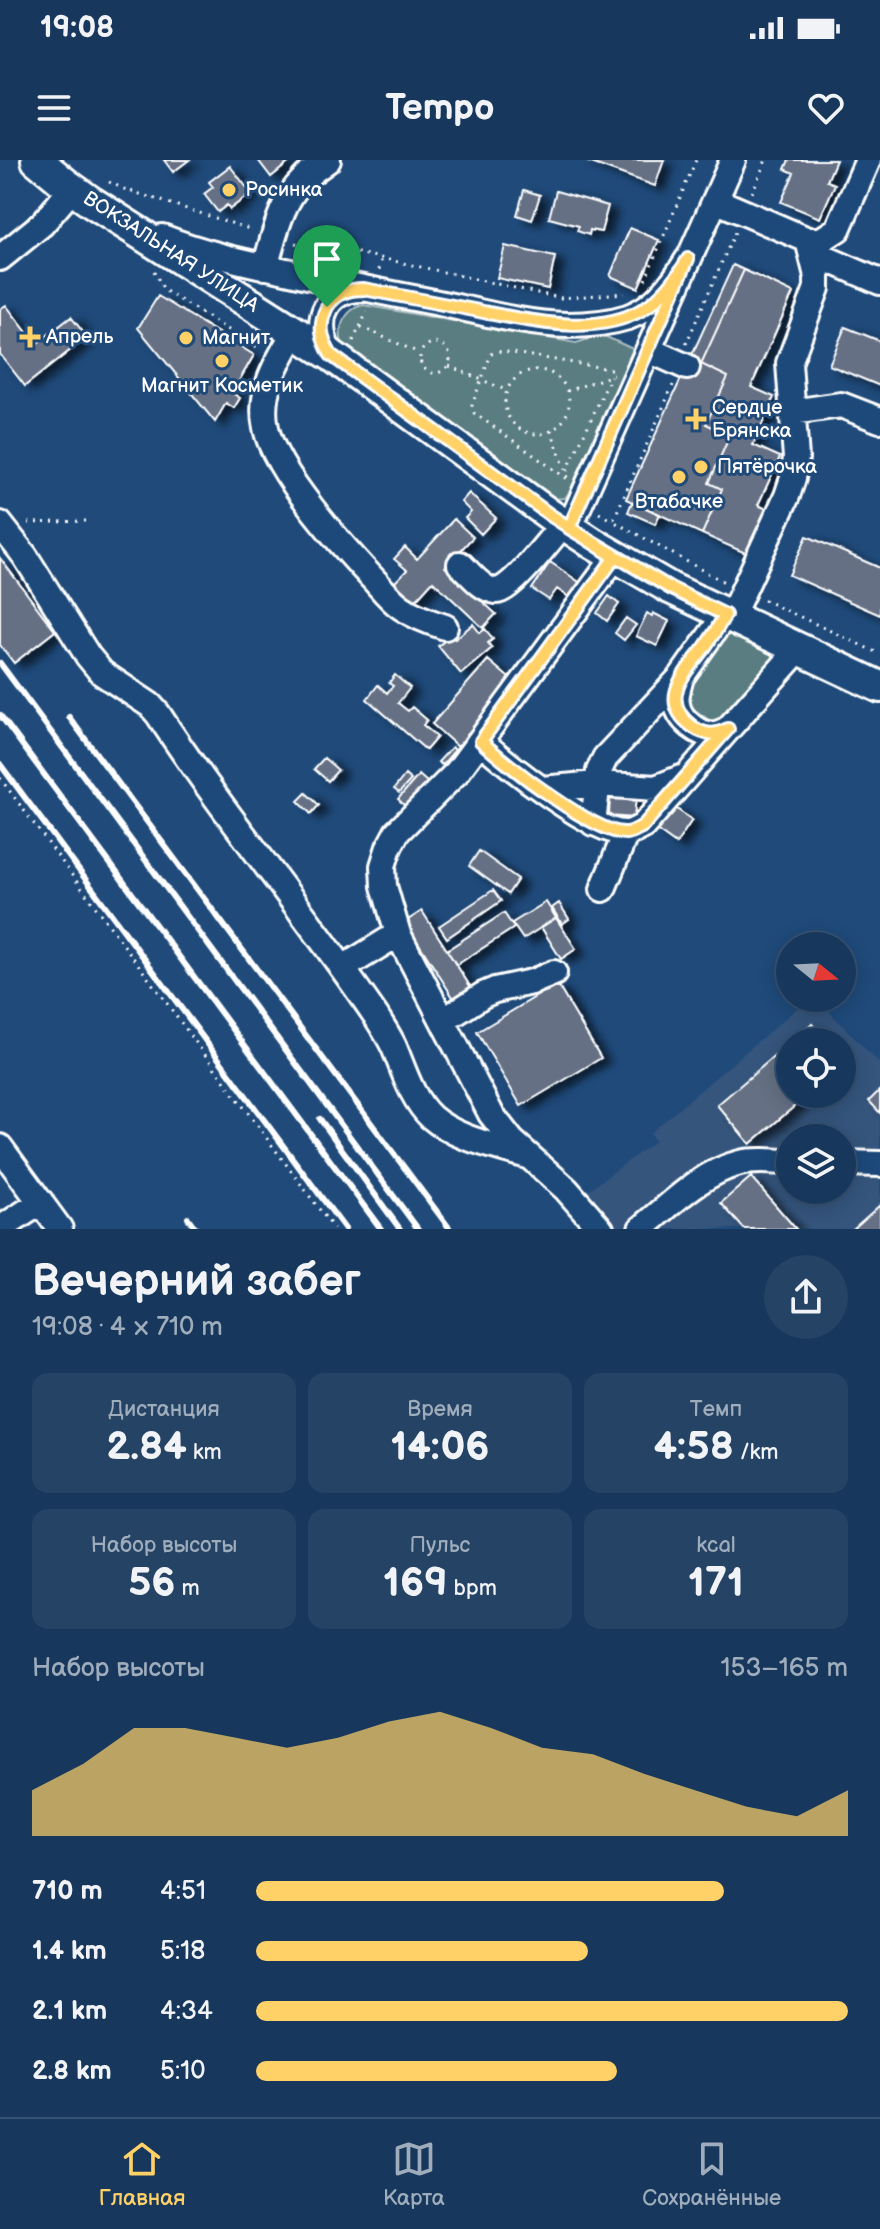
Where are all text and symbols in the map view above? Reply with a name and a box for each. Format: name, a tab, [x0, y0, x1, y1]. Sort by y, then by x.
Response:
text: 19:08	[40, 10, 114, 46]
icon: menu	[32, 86, 76, 130]
icon: heart	[804, 86, 848, 130]
text: Tempo	[385, 87, 495, 130]
place label: Росинка	[245, 178, 323, 202]
marker: Росинка	[220, 181, 238, 199]
street label: ВОКЗАЛЬНАЯ УЛИЦА	[79, 186, 264, 318]
pin	[293, 225, 361, 307]
icon: arrive	[305, 237, 349, 281]
place label: Апрель	[45, 325, 113, 349]
place label: Магнит	[202, 326, 271, 350]
marker: Апрель	[21, 328, 39, 346]
marker: Магнит	[177, 329, 195, 347]
marker: Магнит Косметик	[213, 352, 231, 370]
place label: Магнит Косметик	[141, 374, 303, 398]
place label: Сердце Брянска	[712, 396, 792, 443]
marker: Сердце Брянска	[687, 410, 705, 428]
place label: Пятёрочка	[717, 455, 817, 479]
marker: Пятёрочка	[692, 458, 710, 476]
marker: Втабачке	[670, 468, 688, 486]
place label: Втабачке	[635, 490, 723, 514]
north arrow	[776, 932, 856, 1012]
map controls	[776, 932, 856, 1204]
button: locate	[776, 1028, 856, 1108]
button: layers	[776, 1124, 856, 1204]
text: Вечерний забег	[32, 1255, 361, 1308]
button: share	[764, 1255, 848, 1339]
text: 19:08 · 4 × 710 m	[32, 1312, 223, 1343]
text: Дистанция	[108, 1396, 220, 1423]
text: Время	[407, 1396, 473, 1423]
text: Темп	[690, 1396, 742, 1423]
text: 2.84	[106, 1423, 187, 1471]
text: 14:06	[390, 1423, 490, 1471]
text: 4:58	[653, 1423, 734, 1471]
text: km	[187, 1439, 222, 1466]
text: /km	[734, 1439, 779, 1466]
text: Набор высоты	[91, 1532, 237, 1559]
text: Пульс	[410, 1532, 470, 1559]
text: kcal	[696, 1532, 736, 1559]
text: 56	[128, 1559, 176, 1607]
text: 169	[383, 1559, 448, 1607]
text: 171	[688, 1559, 744, 1607]
text: m	[176, 1575, 200, 1602]
text: bpm	[448, 1575, 497, 1602]
text: Набор высоты	[32, 1653, 205, 1684]
text: 153–165 m	[721, 1653, 848, 1684]
text: 710 m	[32, 1876, 103, 1907]
text: 4:51	[160, 1876, 206, 1907]
text: 1.4 km	[32, 1936, 107, 1967]
text: 5:18	[160, 1936, 205, 1967]
text: 2.1 km	[32, 1996, 107, 2027]
text: 4:34	[160, 1996, 213, 2027]
text: 2.8 km	[32, 2056, 112, 2087]
text: 5:10	[160, 2056, 206, 2087]
tab: Главная	[99, 2137, 186, 2212]
tab: Карта	[383, 2137, 445, 2212]
tab: Сохранённые	[642, 2137, 781, 2212]

